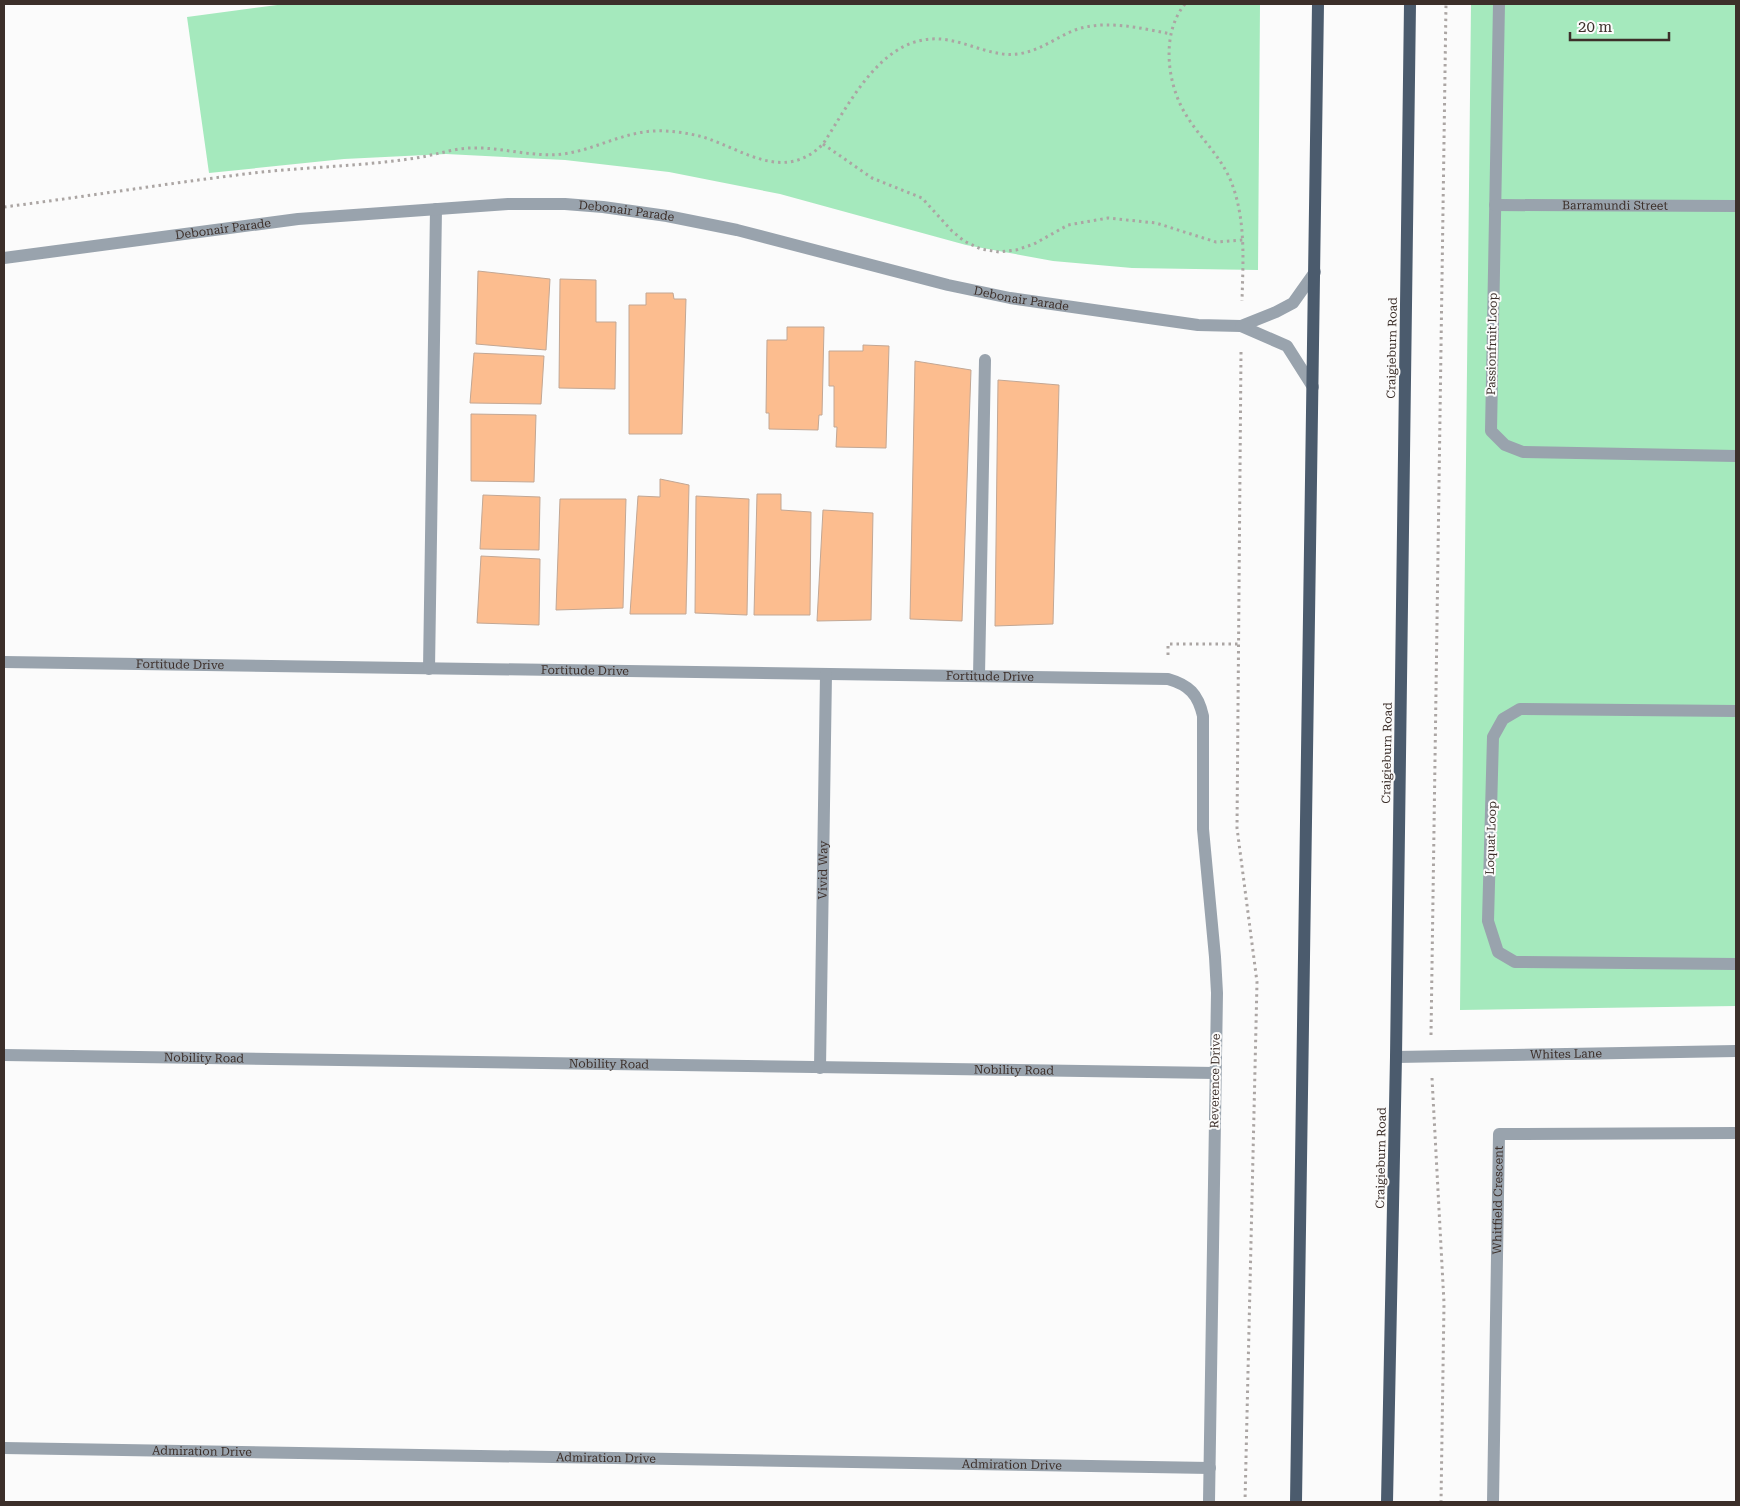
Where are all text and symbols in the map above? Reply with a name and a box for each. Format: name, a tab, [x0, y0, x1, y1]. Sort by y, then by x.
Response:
scale bar	[1570, 10, 1669, 42]
text: 20 m	[1578, 18, 1613, 36]
street label: Debonair Parade	[578, 198, 676, 224]
street label: Barramundi Street	[1562, 198, 1668, 213]
street label: Debonair Parade	[174, 216, 272, 242]
street label: Debonair Parade	[972, 284, 1070, 313]
street label: Passionfruit Loop	[1484, 292, 1500, 395]
street label: Craigieburn Road	[1384, 297, 1400, 399]
street label: Fortitude Drive	[136, 657, 225, 672]
street label: Fortitude Drive	[541, 663, 630, 678]
street label: Fortitude Drive	[946, 669, 1034, 684]
street label: Craigieburn Road	[1379, 702, 1395, 804]
street label: Loquat Loop	[1483, 801, 1499, 875]
street label: Vivid Way	[816, 840, 830, 900]
street label: Reverence Drive	[1207, 1033, 1223, 1128]
street label: Whites Lane	[1530, 1046, 1603, 1062]
street label: Nobility Road	[164, 1050, 244, 1066]
street label: Nobility Road	[569, 1056, 649, 1072]
street label: Nobility Road	[974, 1062, 1054, 1078]
street label: Craigieburn Road	[1373, 1107, 1389, 1209]
street label: Whitfield Crescent	[1490, 1145, 1506, 1255]
street label: Admiration Drive	[152, 1443, 252, 1459]
street label: Admiration Drive	[556, 1450, 656, 1466]
street label: Admiration Drive	[962, 1457, 1062, 1473]

